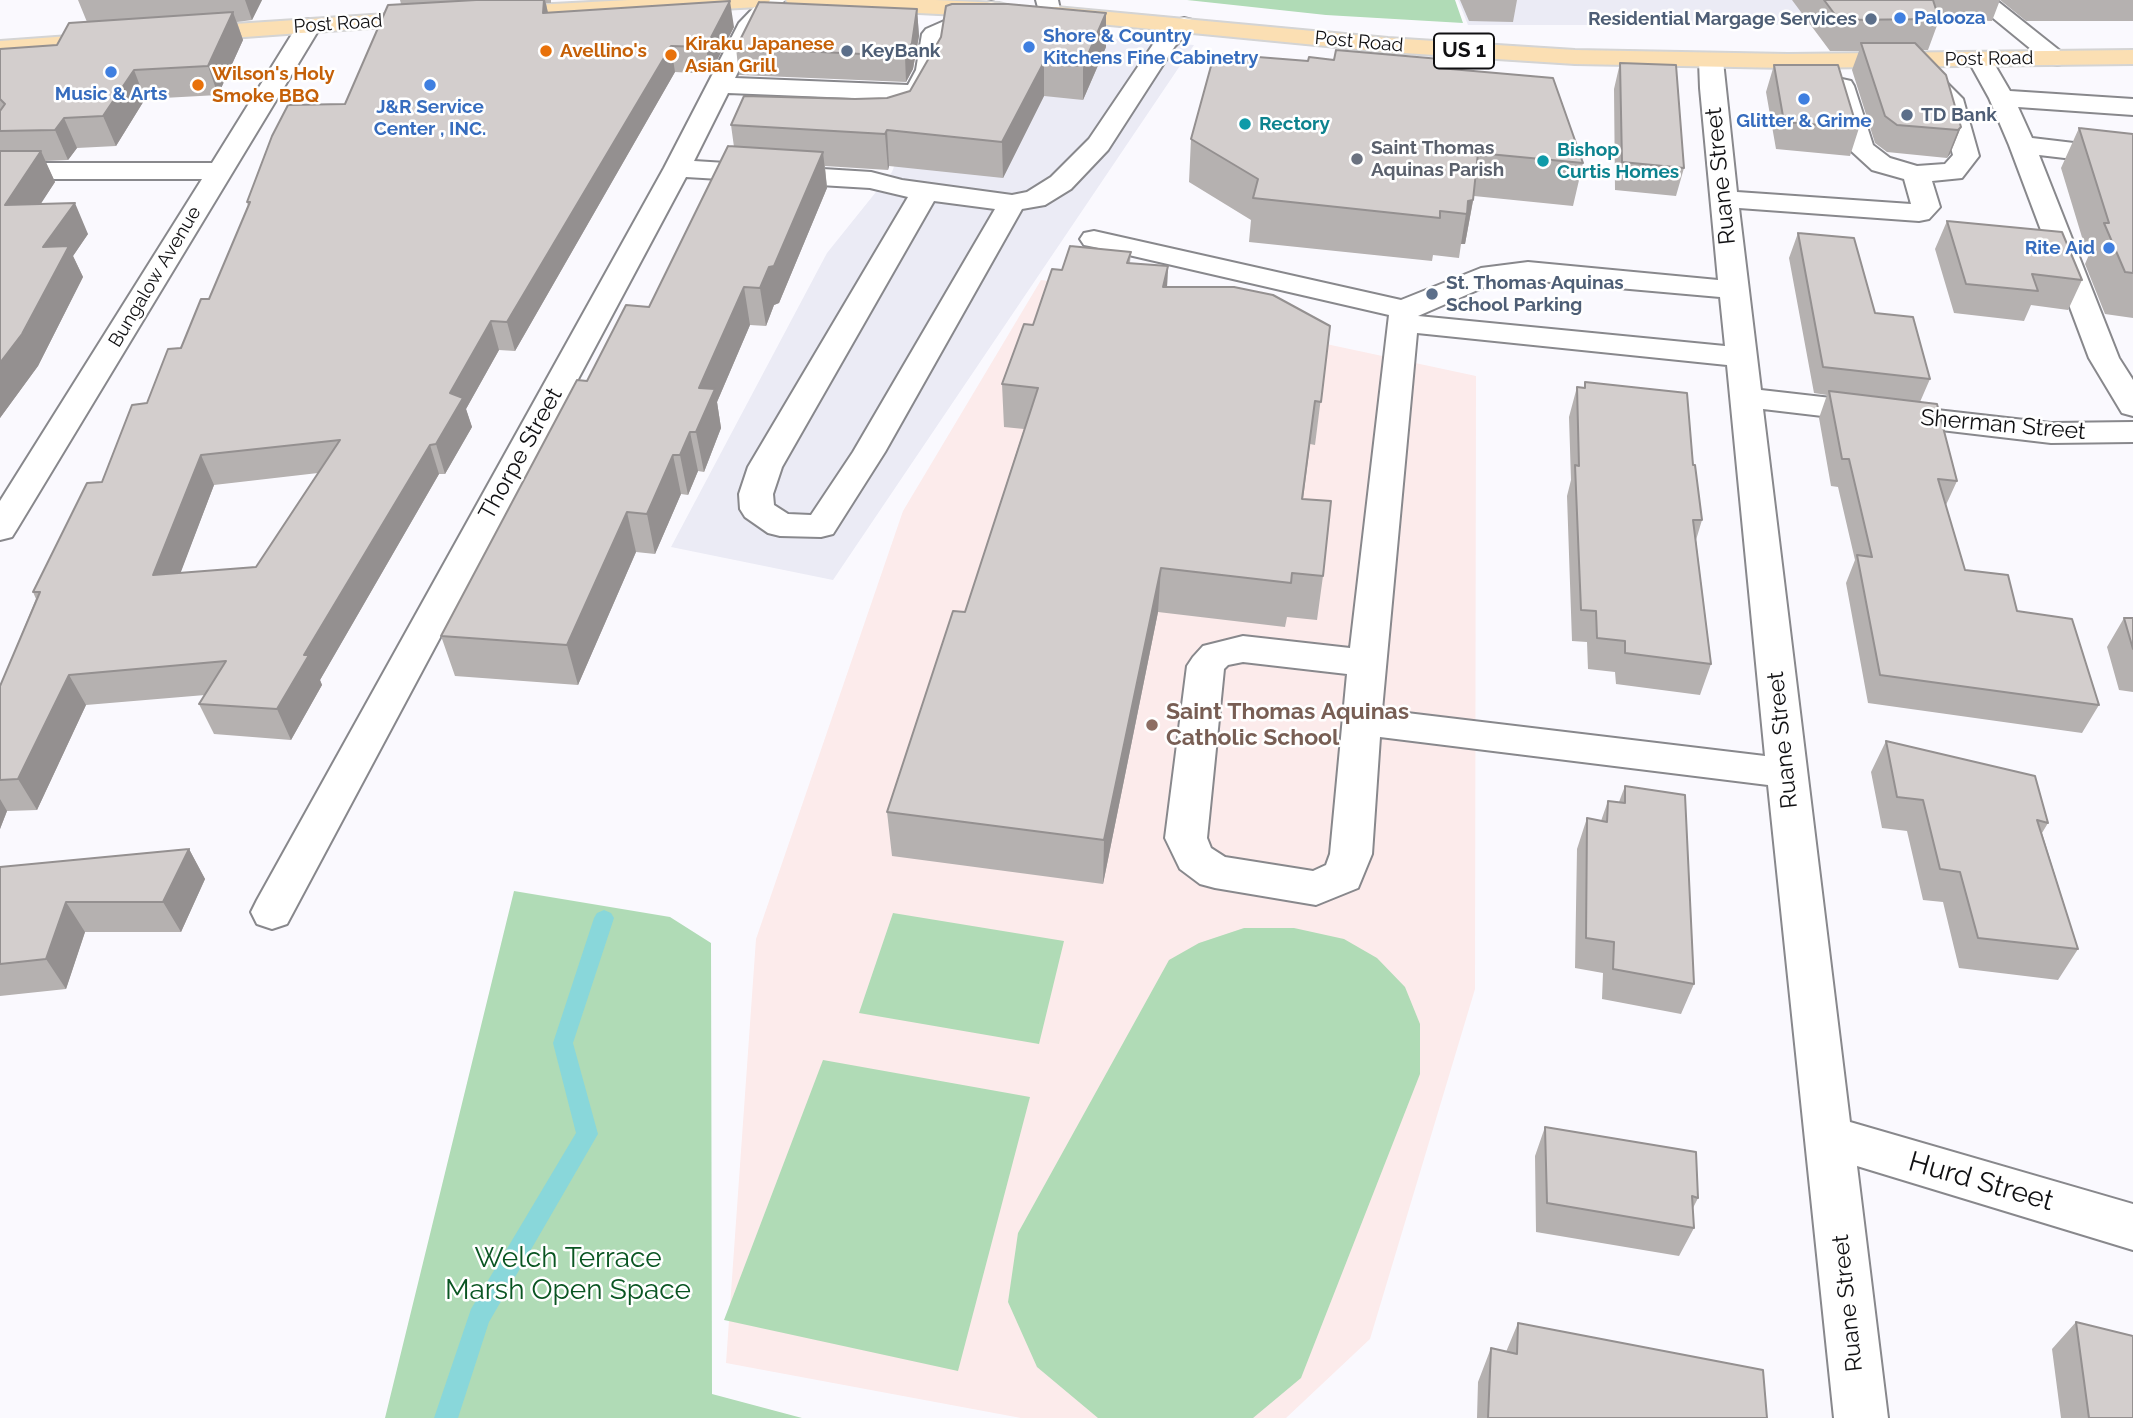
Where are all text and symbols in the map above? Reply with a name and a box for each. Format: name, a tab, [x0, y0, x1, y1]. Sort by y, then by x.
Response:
place label: Palooza	[1914, 7, 1986, 29]
place label: Residential Margage Services	[1588, 8, 1857, 30]
street label: Post Road	[293, 10, 383, 38]
marker: Palooza	[1892, 10, 1908, 26]
marker: Residential Margage Services	[1863, 11, 1879, 27]
place label: Shore & Country Kitchens Fine Cabinetry	[1043, 25, 1259, 69]
street label: Post Road	[1314, 27, 1404, 57]
place label: Kiraku Japanese Asian Grill	[685, 33, 834, 77]
road number: US 1	[1434, 34, 1494, 68]
marker: Shore & Country Kitchens Fine Cabinetry	[1021, 39, 1037, 55]
place label: Avellino's	[560, 40, 647, 62]
place label: KeyBank	[861, 40, 940, 62]
marker: Avellino's	[538, 43, 554, 59]
marker: KeyBank	[839, 43, 855, 59]
marker: Kiraku Japanese Asian Grill	[663, 47, 679, 63]
street label: Post Road	[1944, 47, 2034, 71]
place label: Wilson's Holy Smoke BBQ	[212, 63, 335, 107]
marker: Music & Arts	[103, 64, 119, 80]
marker: Wilson's Holy Smoke BBQ	[190, 77, 206, 93]
marker: J&R Service Center , INC.	[422, 77, 438, 93]
place label: Music & Arts	[55, 83, 167, 105]
marker: Glitter & Grime	[1796, 91, 1812, 107]
place label: J&R Service Center , INC.	[374, 96, 486, 140]
place label: TD Bank	[1921, 104, 1997, 126]
street label: Ruane Street	[1700, 106, 1742, 246]
marker: TD Bank	[1899, 107, 1915, 123]
place label: Glitter & Grime	[1736, 110, 1872, 132]
place label: Rectory	[1259, 113, 1330, 135]
marker: Rectory	[1237, 116, 1253, 132]
place label: Saint Thomas Aquinas Parish	[1371, 137, 1504, 181]
place label: Bishop Curtis Homes	[1557, 139, 1679, 183]
marker: Saint Thomas Aquinas Parish	[1349, 151, 1365, 167]
marker: Bishop Curtis Homes	[1535, 153, 1551, 169]
street label: Bungalow Avenue	[104, 202, 206, 352]
place label: Rite Aid	[2025, 237, 2095, 259]
marker: Rite Aid	[2101, 240, 2117, 256]
place label: St. Thomas Aquinas School Parking	[1446, 272, 1624, 316]
marker: St. Thomas Aquinas School Parking	[1424, 286, 1440, 302]
street label: Thorpe Street	[473, 383, 569, 525]
street label: Sherman Street	[1919, 404, 2087, 446]
street label: Ruane Street	[1762, 670, 1804, 810]
place label: Saint Thomas Aquinas Catholic School	[1166, 698, 1409, 752]
marker: Saint Thomas Aquinas Catholic School	[1144, 717, 1160, 733]
street label: Hurd Street	[1905, 1145, 2057, 1219]
street label: Ruane Street	[1827, 1233, 1869, 1373]
park label: Welch Terrace Marsh Open Space	[445, 1242, 691, 1308]

